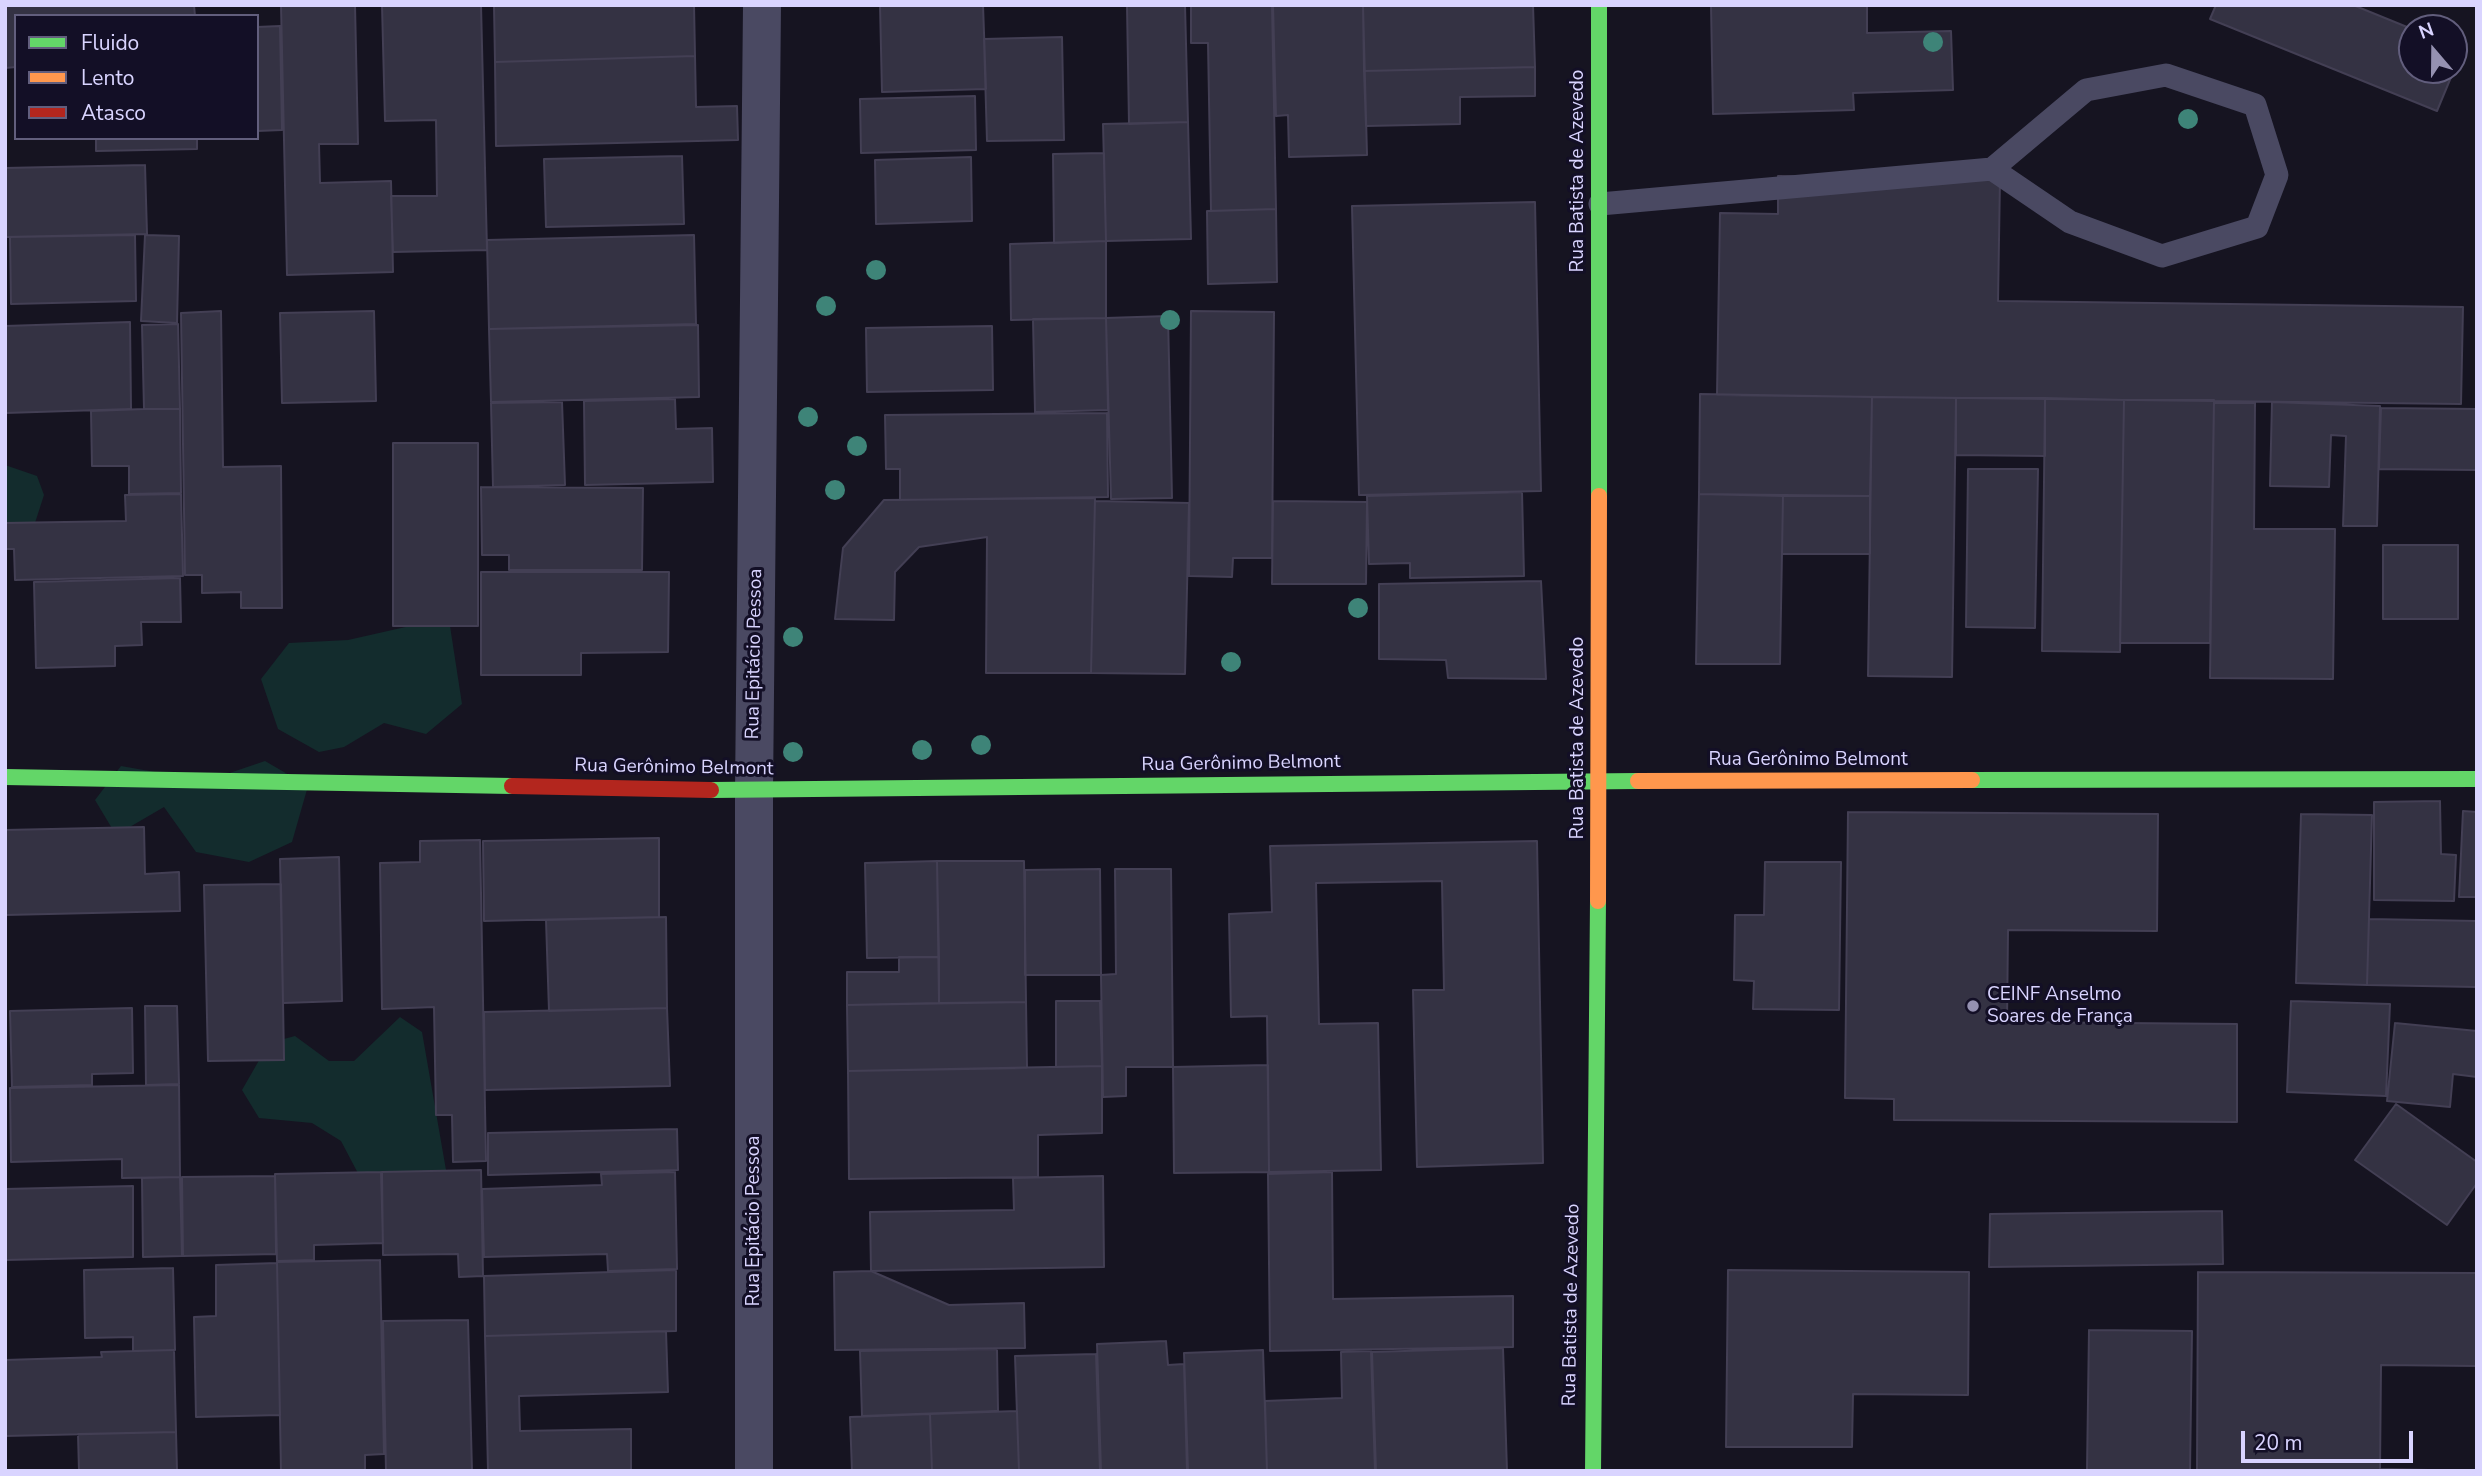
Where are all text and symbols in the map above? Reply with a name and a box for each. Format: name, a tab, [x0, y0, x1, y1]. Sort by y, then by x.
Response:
legend	[14, 14, 259, 140]
north arrow	[2398, 14, 2468, 84]
text: N	[2415, 16, 2438, 46]
text: Fluido	[81, 29, 139, 57]
text: Lento	[81, 64, 134, 92]
street label: Rua Batista de Azevedo	[1567, 70, 1589, 272]
text: Atasco	[81, 99, 146, 127]
street label: Rua Epitácio Pessoa	[742, 568, 768, 740]
street label: Rua Batista de Azevedo	[1567, 637, 1589, 839]
street label: Rua Gerônimo Belmont	[1708, 749, 1908, 771]
street label: Rua Gerônimo Belmont	[1141, 751, 1341, 777]
street label: Rua Gerônimo Belmont	[574, 755, 774, 781]
place label: CEINF Anselmo Soares de França	[1987, 984, 2133, 1028]
marker: CEINF Anselmo Soares de França	[1965, 998, 1981, 1014]
street label: Rua Epitácio Pessoa	[743, 1136, 765, 1306]
street label: Rua Batista de Azevedo	[1559, 1203, 1585, 1407]
scale bar	[2244, 1416, 2416, 1460]
text: 20 m	[2254, 1429, 2303, 1457]

